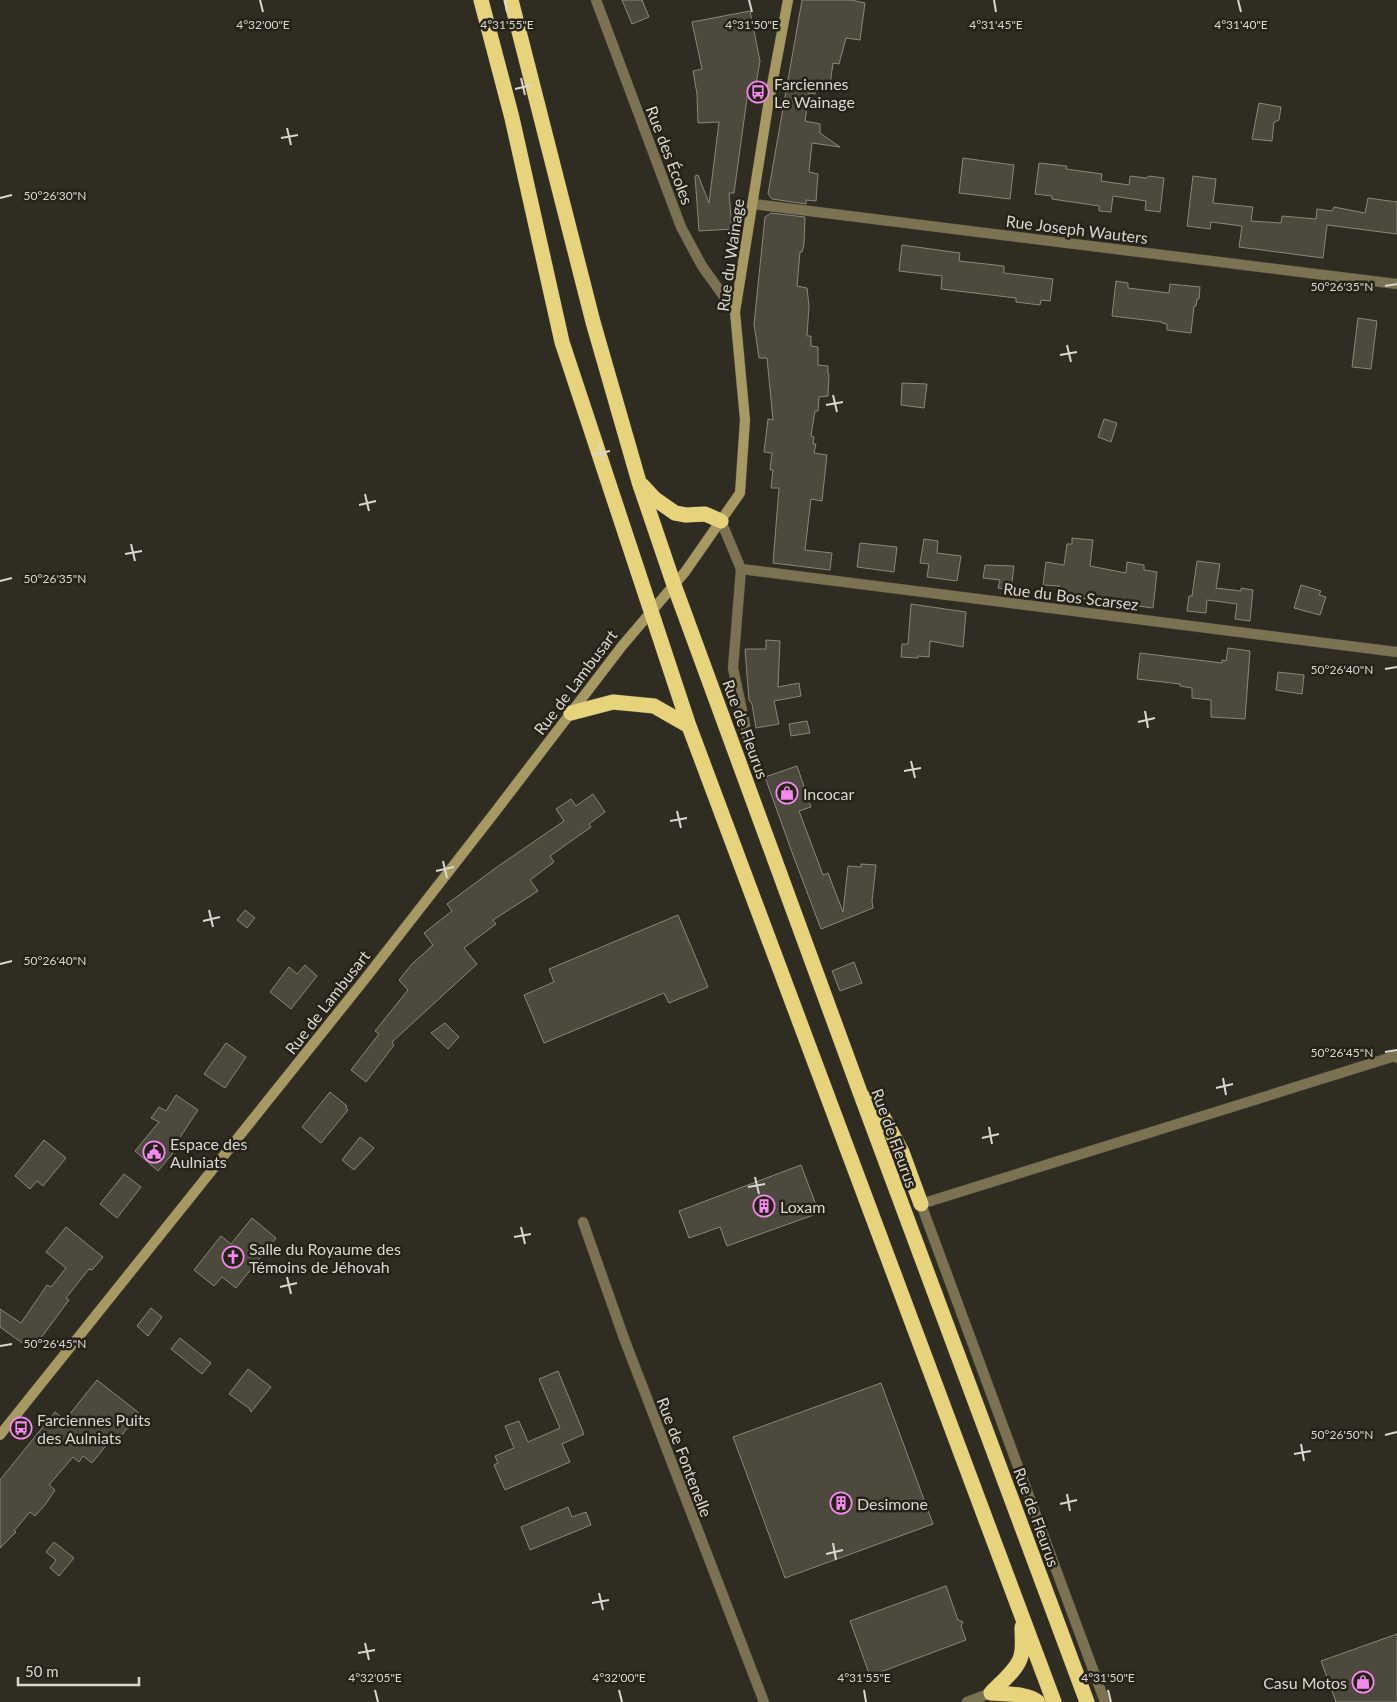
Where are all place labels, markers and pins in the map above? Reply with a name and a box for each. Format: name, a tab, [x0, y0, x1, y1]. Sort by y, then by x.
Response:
place label: Farciennes Le Wainage	[774, 74, 855, 111]
bus stop icon: Farciennes Le Wainage	[746, 80, 770, 104]
shop icon: Incocar	[775, 781, 799, 805]
place label: Incocar	[803, 784, 854, 803]
place label: Espace des Aulniats	[170, 1134, 247, 1171]
public building icon: Espace des Aulniats	[142, 1140, 166, 1164]
building icon: Loxam	[752, 1194, 776, 1218]
place label: Loxam	[780, 1197, 825, 1216]
place label: Salle du Royaume des Témoins de Jéhovah	[249, 1239, 401, 1276]
church icon: Salle du Royaume des Témoins de Jéhovah	[221, 1245, 245, 1269]
place label: Farciennes Puits des Aulniats	[37, 1410, 151, 1447]
bus stop icon: Farciennes Puits des Aulniats	[9, 1416, 33, 1440]
building icon: Desimone	[829, 1491, 853, 1515]
place label: Desimone	[857, 1494, 928, 1513]
shop icon: Casu Motos	[1351, 1670, 1375, 1694]
place label: Casu Motos	[1263, 1673, 1347, 1692]

